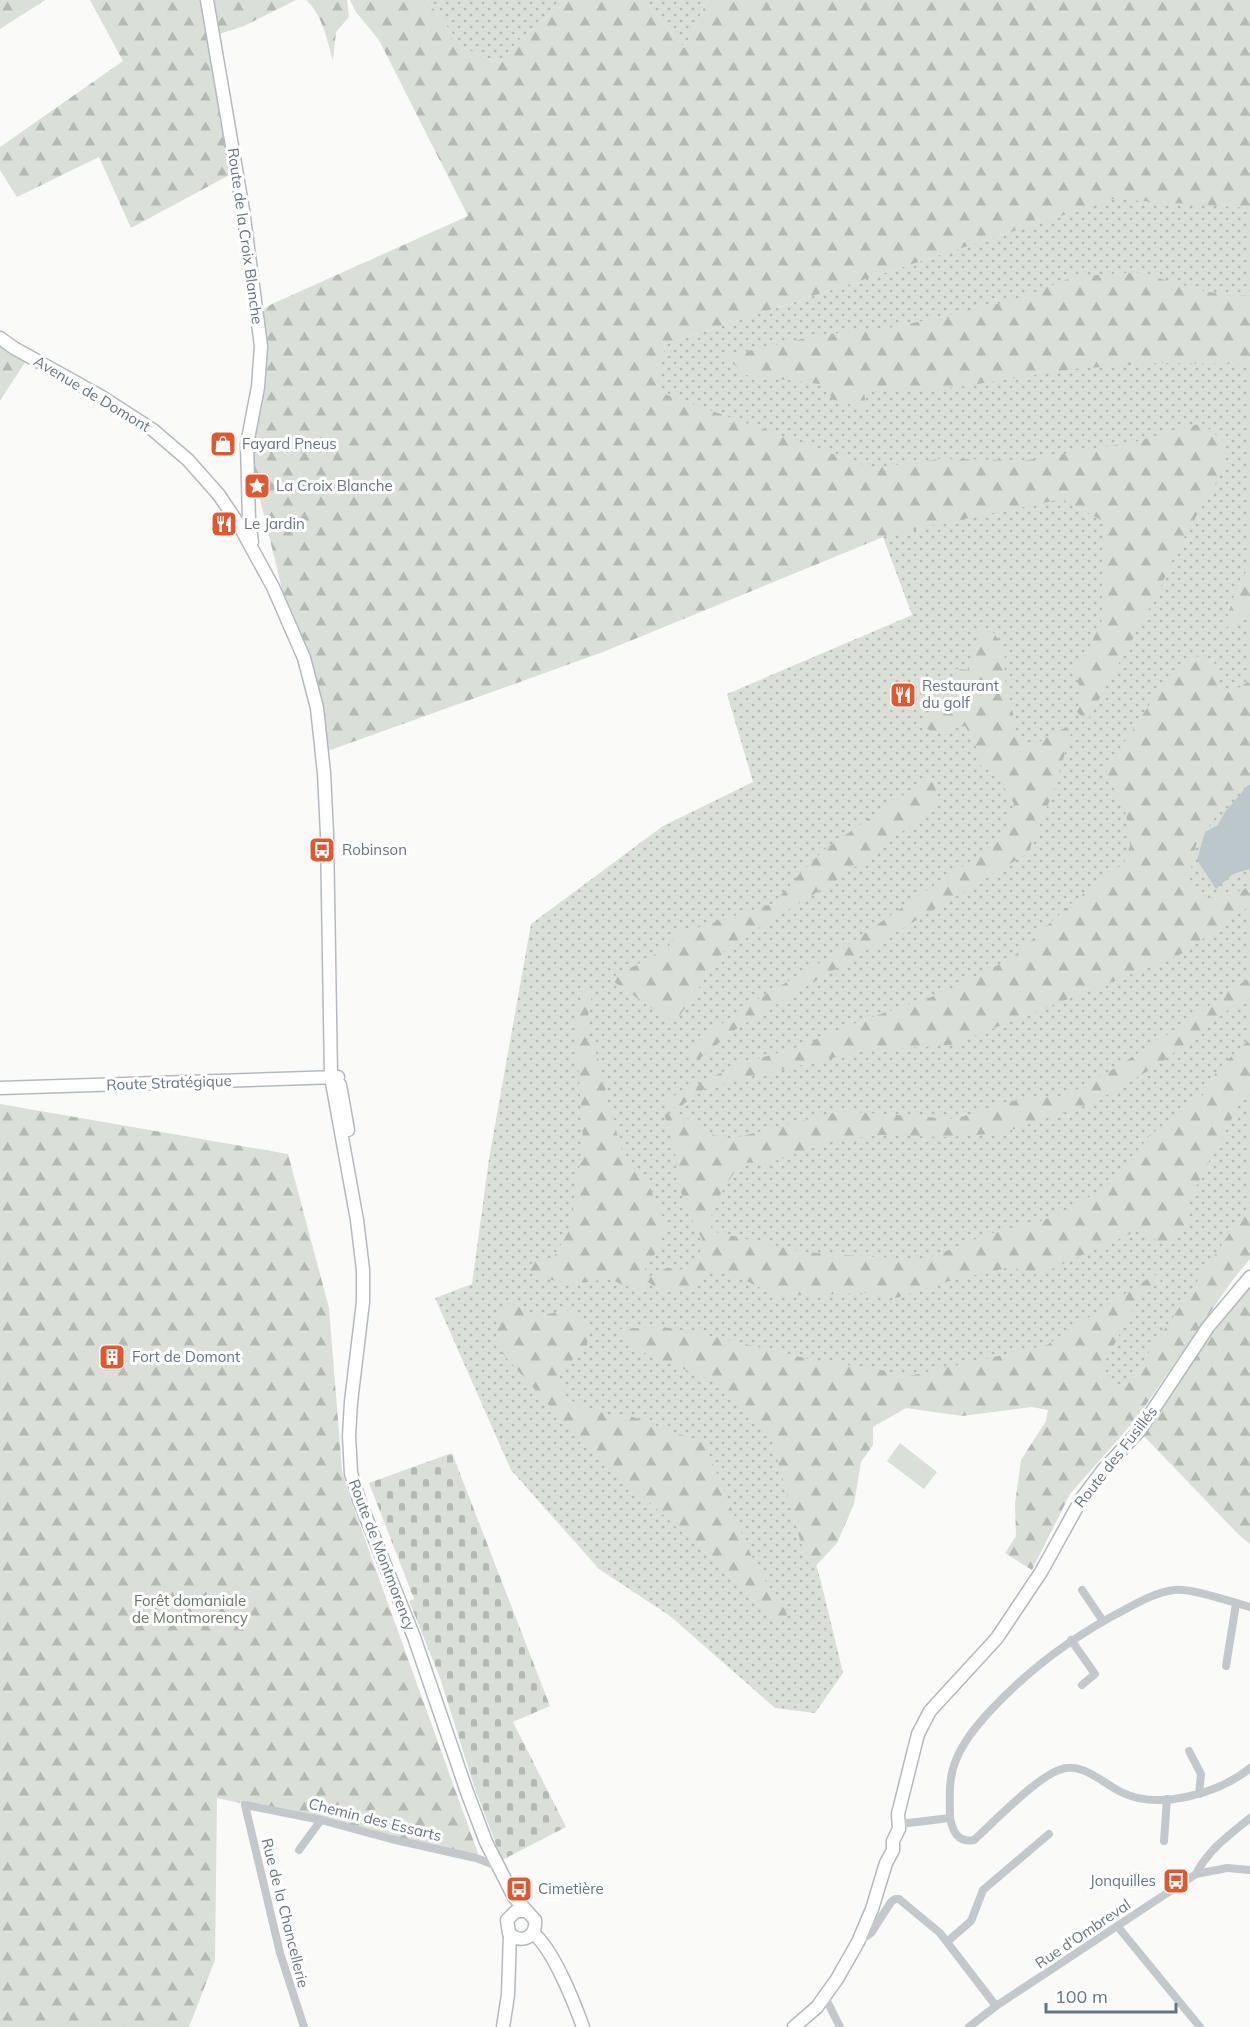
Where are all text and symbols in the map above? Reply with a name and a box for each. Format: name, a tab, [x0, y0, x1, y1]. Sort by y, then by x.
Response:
street label: Route de la Croix Blanche	[224, 147, 267, 325]
street label: Avenue de Domont	[30, 351, 154, 436]
shop icon: Fayard Pneus	[208, 429, 238, 459]
place label: Fayard Pneus	[242, 434, 337, 453]
place icon: La Croix Blanche	[242, 471, 272, 501]
place label: La Croix Blanche	[276, 476, 393, 495]
restaurant icon: Le Jardin	[209, 509, 239, 539]
place label: Le Jardin	[244, 514, 305, 533]
place label: Restaurant du golf	[922, 676, 999, 712]
restaurant icon: Restaurant du golf	[888, 680, 918, 710]
bus stop icon: Robinson	[307, 835, 337, 865]
place label: Robinson	[342, 840, 407, 859]
street label: Route Stratégique	[106, 1071, 232, 1094]
building icon: Fort de Domont	[97, 1342, 127, 1372]
place label: Fort de Domont	[132, 1347, 240, 1366]
street label: Route des Fusillés	[1070, 1402, 1161, 1511]
street label: Route de Montmorency	[345, 1476, 420, 1633]
park label: Forêt domaniale de Montmorency	[132, 1591, 248, 1627]
street label: Chemin des Essarts	[307, 1794, 444, 1845]
street label: Rue de la Chancellerie	[258, 1836, 313, 1990]
bus stop icon: Jonquilles	[1161, 1866, 1191, 1896]
place label: Jonquilles	[1090, 1871, 1156, 1890]
bus stop icon: Cimetière	[504, 1874, 534, 1904]
place label: Cimetière	[538, 1879, 604, 1898]
street label: Rue d'Ombreval	[1031, 1895, 1134, 1972]
scale bar	[1046, 1976, 1176, 2014]
text: 100 m	[1055, 1985, 1108, 2008]

